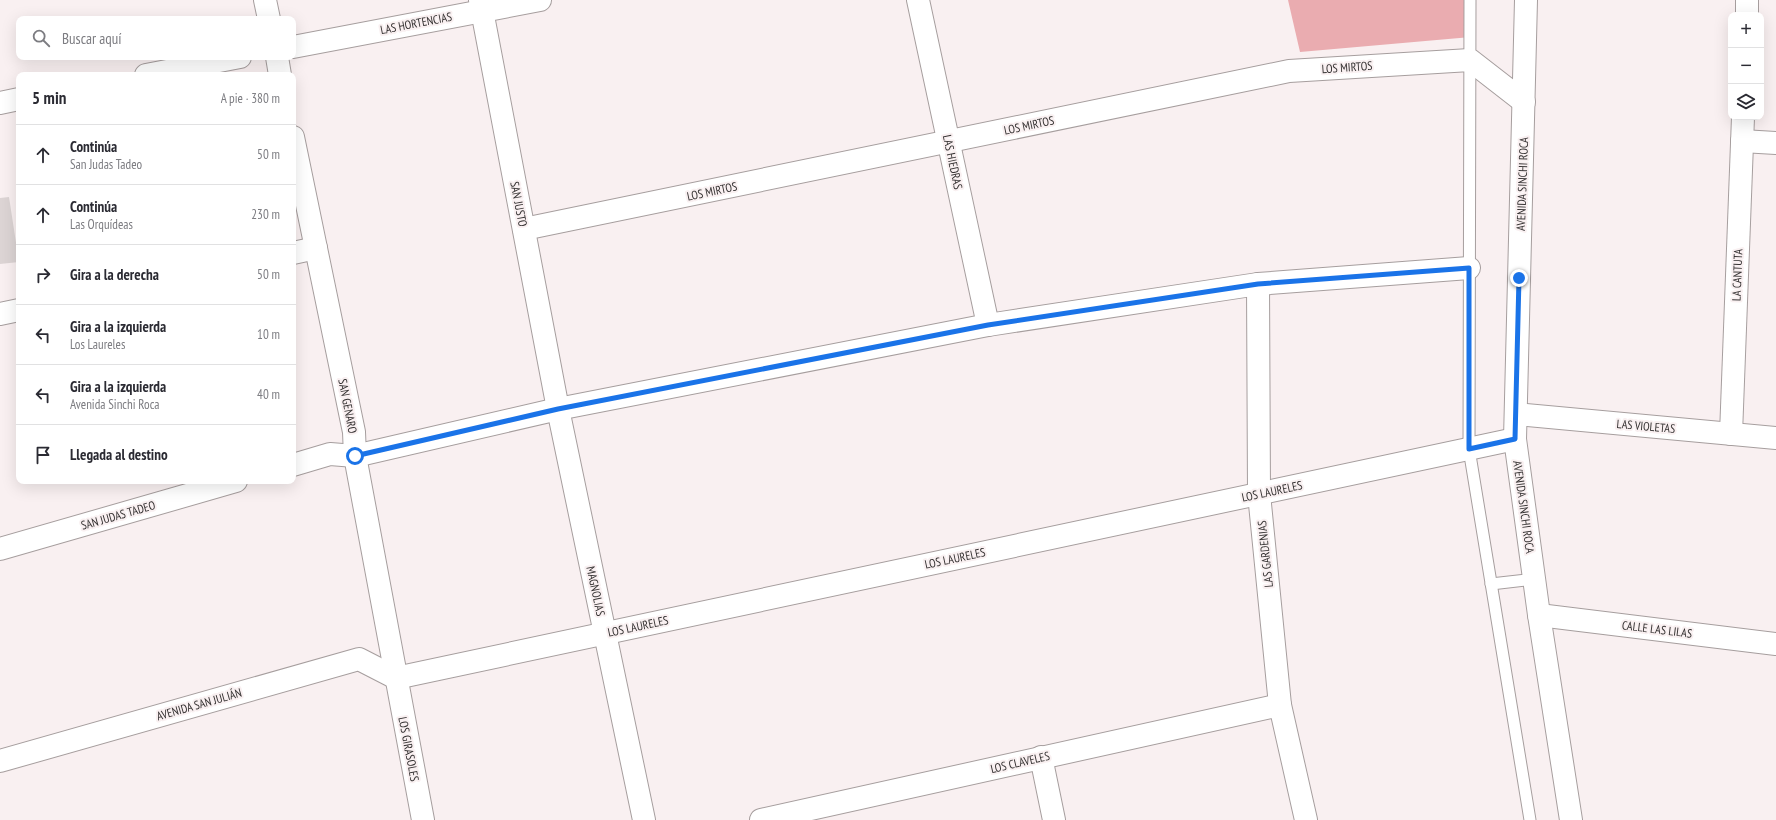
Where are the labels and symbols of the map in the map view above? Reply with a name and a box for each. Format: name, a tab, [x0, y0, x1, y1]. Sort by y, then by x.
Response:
street label: LAS HORTENCIAS	[379, 9, 453, 37]
street label: LOS MIRTOS	[1321, 58, 1373, 76]
street label: LOS MIRTOS	[1003, 112, 1055, 138]
street label: LAS HIEDRAS	[940, 133, 966, 191]
street label: AVENIDA SINCHI ROCA	[1513, 137, 1531, 231]
street label: LOS MIRTOS	[686, 178, 738, 204]
street label: SAN JUSTO	[507, 180, 531, 228]
street label: LA CANTUTA	[1729, 248, 1745, 301]
route end	[1510, 269, 1528, 287]
street label: SAN GENARO	[335, 378, 361, 435]
street label: LAS VIOLETAS	[1616, 416, 1676, 436]
route start	[346, 447, 364, 465]
street label: AVENIDA SINCHI ROCA	[1510, 460, 1538, 555]
street label: LOS LAURELES	[1240, 477, 1304, 505]
street label: SAN JUDAS TADEO	[79, 497, 157, 533]
street label: LAS GARDENIAS	[1254, 520, 1276, 588]
street label: LOS LAURELES	[923, 544, 987, 572]
street label: MAGNOLIAS	[583, 565, 609, 617]
street label: LOS LAURELES	[606, 612, 670, 640]
street label: CALLE LAS LILAS	[1621, 617, 1693, 641]
street label: AVENIDA SAN JULIÁN	[155, 685, 243, 723]
street label: LOS GIRASOLES	[395, 715, 423, 783]
street label: LOS CLAVELES	[989, 748, 1051, 776]

